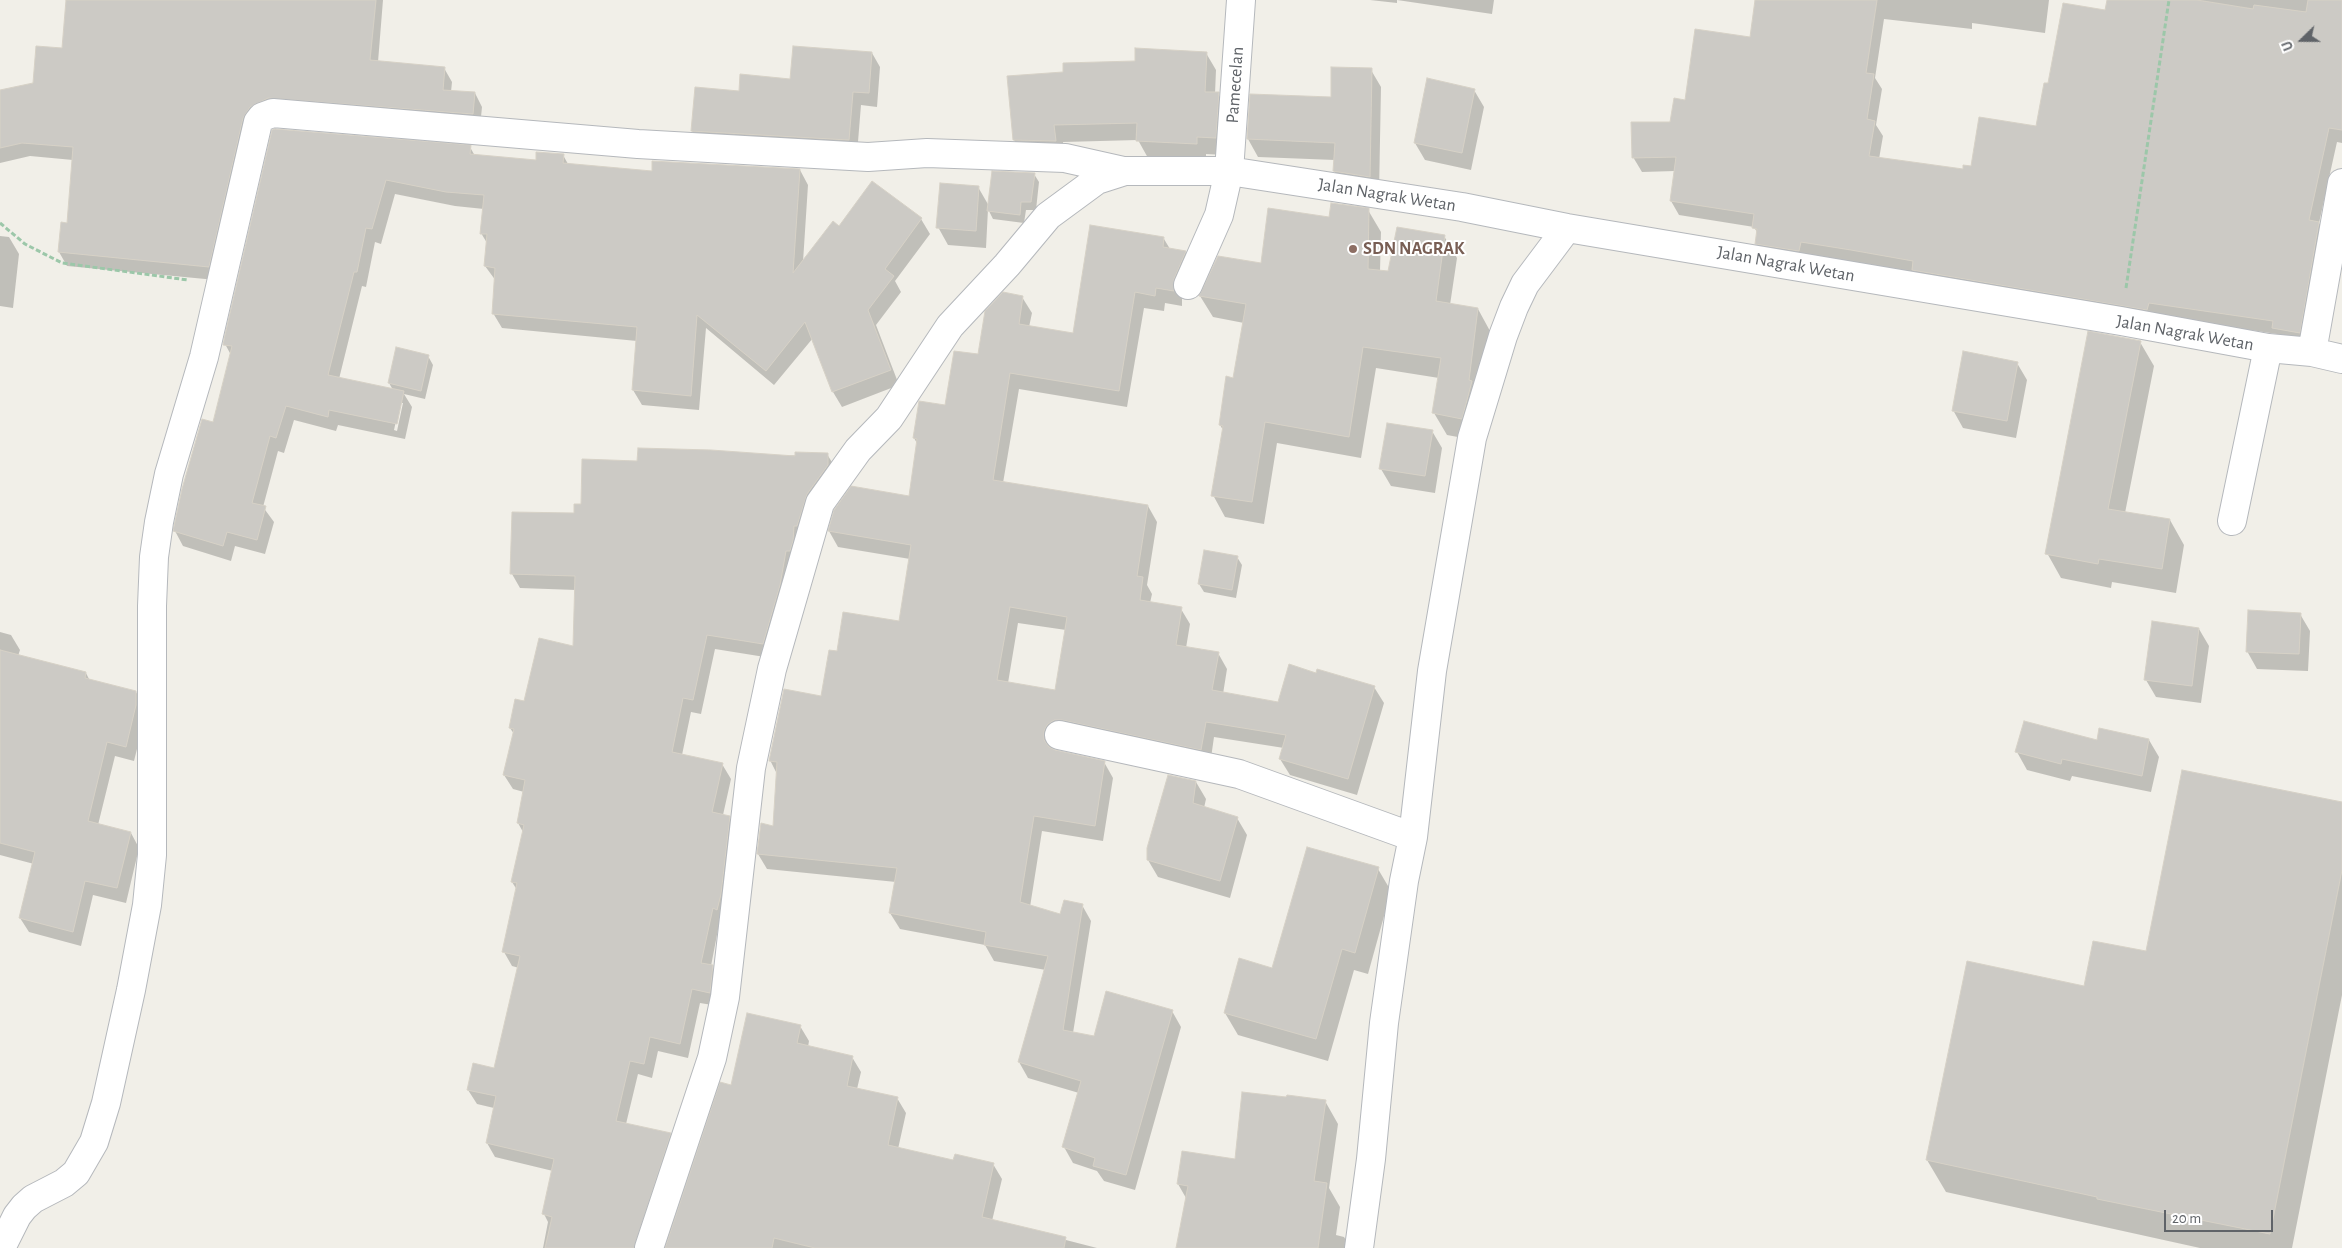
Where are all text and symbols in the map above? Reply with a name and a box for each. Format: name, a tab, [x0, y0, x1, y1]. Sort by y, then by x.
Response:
north arrow	[2277, 15, 2327, 65]
text: U	[2280, 39, 2296, 52]
street label: Pamecelan	[1222, 46, 1248, 124]
street label: Jalan Nagrak Wetan	[1317, 173, 1457, 217]
place label: SDN NAGRAK	[1363, 238, 1465, 260]
street label: Jalan Nagrak Wetan	[1716, 241, 1856, 287]
marker: SDN NAGRAK	[1347, 243, 1359, 255]
street label: Jalan Nagrak Wetan	[2115, 310, 2255, 356]
scale bar	[2167, 1200, 2276, 1232]
text: 20 m	[2172, 1211, 2201, 1226]

